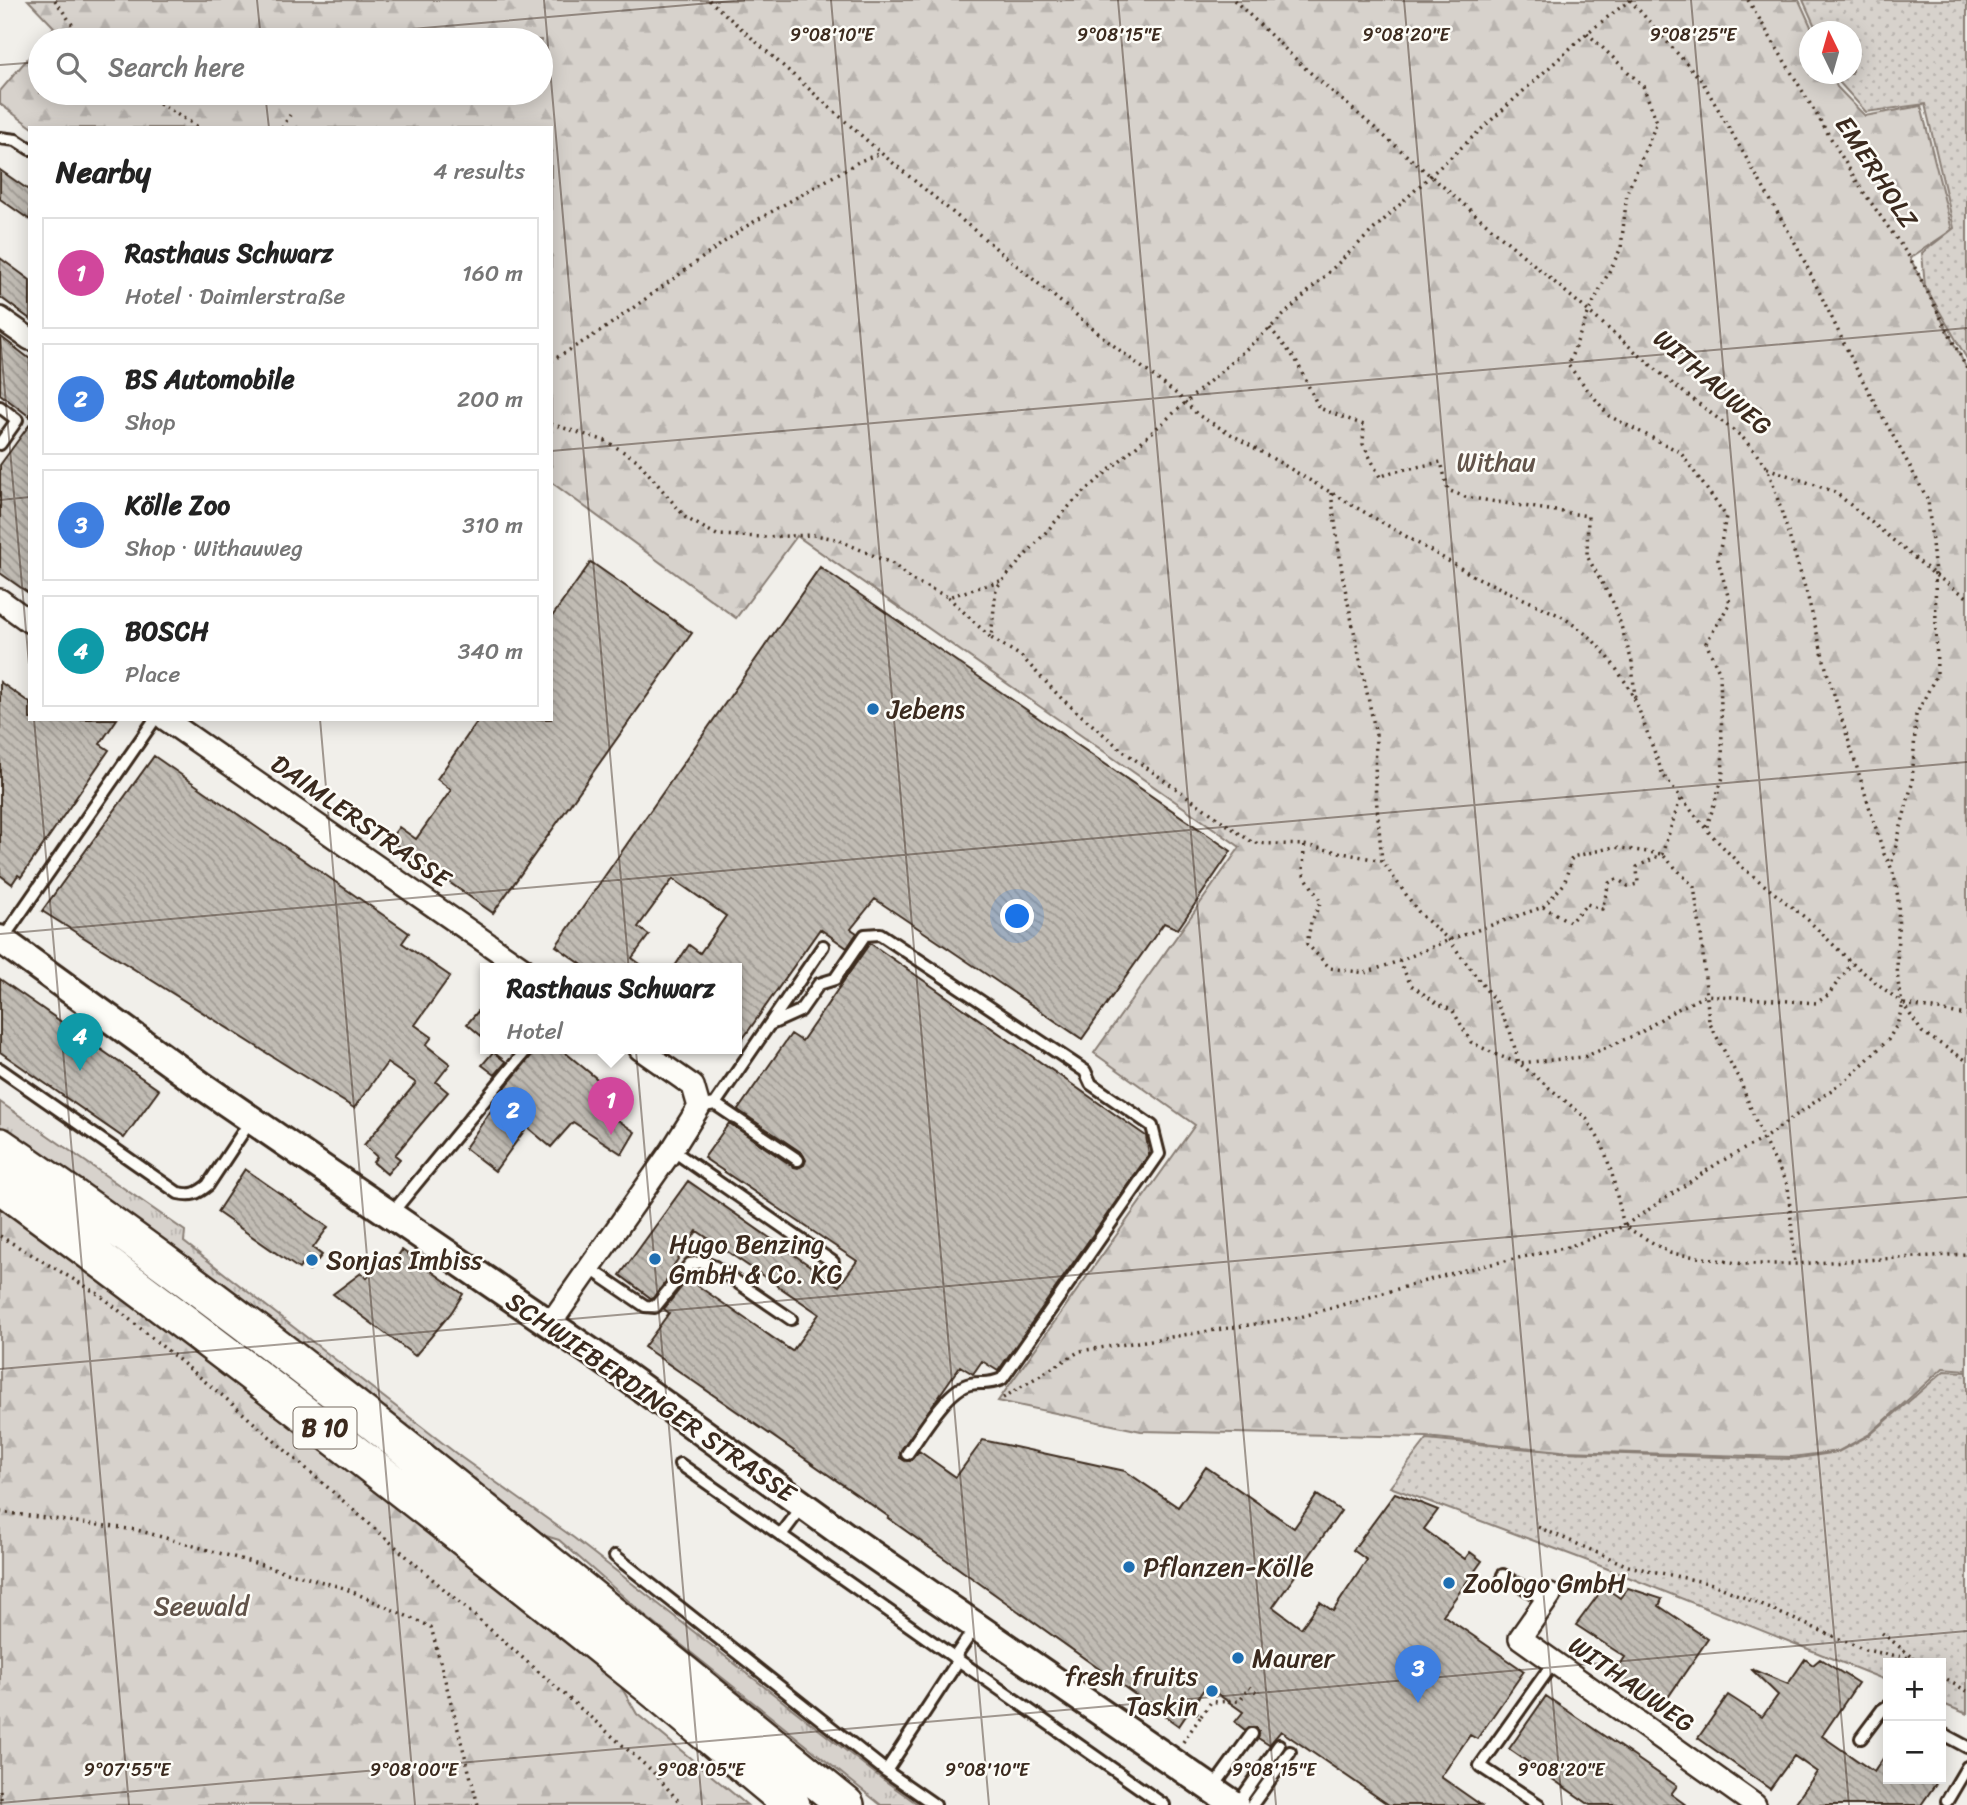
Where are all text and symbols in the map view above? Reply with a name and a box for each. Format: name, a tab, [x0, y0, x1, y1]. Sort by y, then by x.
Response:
text: 9°08'10"E	[790, 19, 875, 51]
text: 9°08'15"E	[1077, 19, 1162, 51]
text: 9°08'20"E	[1363, 19, 1450, 51]
text: 9°08'25"E	[1650, 19, 1737, 51]
north arrow	[1799, 21, 1862, 84]
search box	[28, 28, 553, 105]
text: Search here	[108, 44, 245, 90]
icon: search	[52, 48, 90, 86]
street label: EMERHOLZ	[1823, 106, 1931, 238]
text: Nearby	[56, 145, 151, 199]
text: 4 results	[433, 151, 525, 192]
text: Rasthaus Schwarz	[125, 230, 333, 276]
text: 1	[76, 253, 86, 294]
text: 160 m	[462, 253, 523, 294]
text: Hotel · Daimlerstraße	[125, 276, 345, 317]
street label: WITHAUWEG	[1643, 317, 1783, 447]
text: BS Automobile	[125, 356, 295, 402]
text: 2	[74, 379, 88, 420]
text: 200 m	[457, 379, 523, 420]
text: Shop	[125, 402, 175, 443]
park label: Withau	[1456, 439, 1536, 485]
text: Kölle Zoo	[125, 482, 230, 528]
text: 3	[75, 505, 87, 546]
text: 310 m	[462, 505, 523, 546]
text: Shop · Withauweg	[125, 528, 303, 569]
text: BOSCH	[125, 608, 209, 654]
text: 4	[74, 631, 88, 672]
text: 340 m	[458, 631, 523, 672]
text: Place	[125, 654, 180, 695]
place label: Jebens	[886, 686, 965, 732]
marker: Jebens	[865, 701, 881, 717]
street label: DAIMLERSTRASSE	[261, 741, 462, 901]
your location	[1000, 899, 1034, 933]
popup	[480, 963, 742, 1054]
text: Rasthaus Schwarz	[507, 965, 715, 1011]
text: Hotel	[507, 1011, 563, 1052]
pin: 4	[57, 1013, 103, 1071]
pin: 1	[588, 1077, 634, 1135]
pin: 2	[490, 1087, 536, 1145]
place label: Hugo Benzing GmbH & Co. KG	[669, 1221, 843, 1297]
place label: Sonjas Imbiss	[326, 1237, 483, 1283]
marker: Hugo Benzing GmbH & Co. KG	[647, 1251, 663, 1267]
marker: Sonjas Imbiss	[304, 1252, 320, 1268]
street label: SCHWIEBERDINGER STRASSE	[496, 1279, 807, 1516]
road number: B 10	[294, 1408, 356, 1448]
place label: Pflanzen-Kölle	[1143, 1544, 1314, 1590]
marker: Pflanzen-Kölle	[1121, 1559, 1137, 1575]
place label: Zoologo GmbH	[1463, 1560, 1626, 1606]
marker: Zoologo GmbH	[1441, 1575, 1457, 1591]
park label: Seewald	[153, 1583, 251, 1629]
street label: WITHAUWEG	[1559, 1623, 1705, 1745]
place label: Maurer	[1252, 1635, 1335, 1681]
pin: 3	[1395, 1645, 1441, 1703]
marker: Maurer	[1230, 1650, 1246, 1666]
place label: fresh fruits Taskin	[1065, 1653, 1198, 1729]
map controls	[1883, 1658, 1946, 1784]
button: +	[1883, 1658, 1946, 1721]
marker: fresh fruits Taskin	[1204, 1683, 1220, 1699]
button: −	[1883, 1721, 1946, 1784]
text: 9°07'55"E	[84, 1754, 171, 1786]
text: 9°08'00"E	[370, 1754, 459, 1786]
text: 9°08'05"E	[657, 1754, 746, 1786]
text: 9°08'10"E	[945, 1754, 1030, 1786]
text: 9°08'15"E	[1232, 1754, 1317, 1786]
text: 9°08'20"E	[1518, 1754, 1605, 1786]

